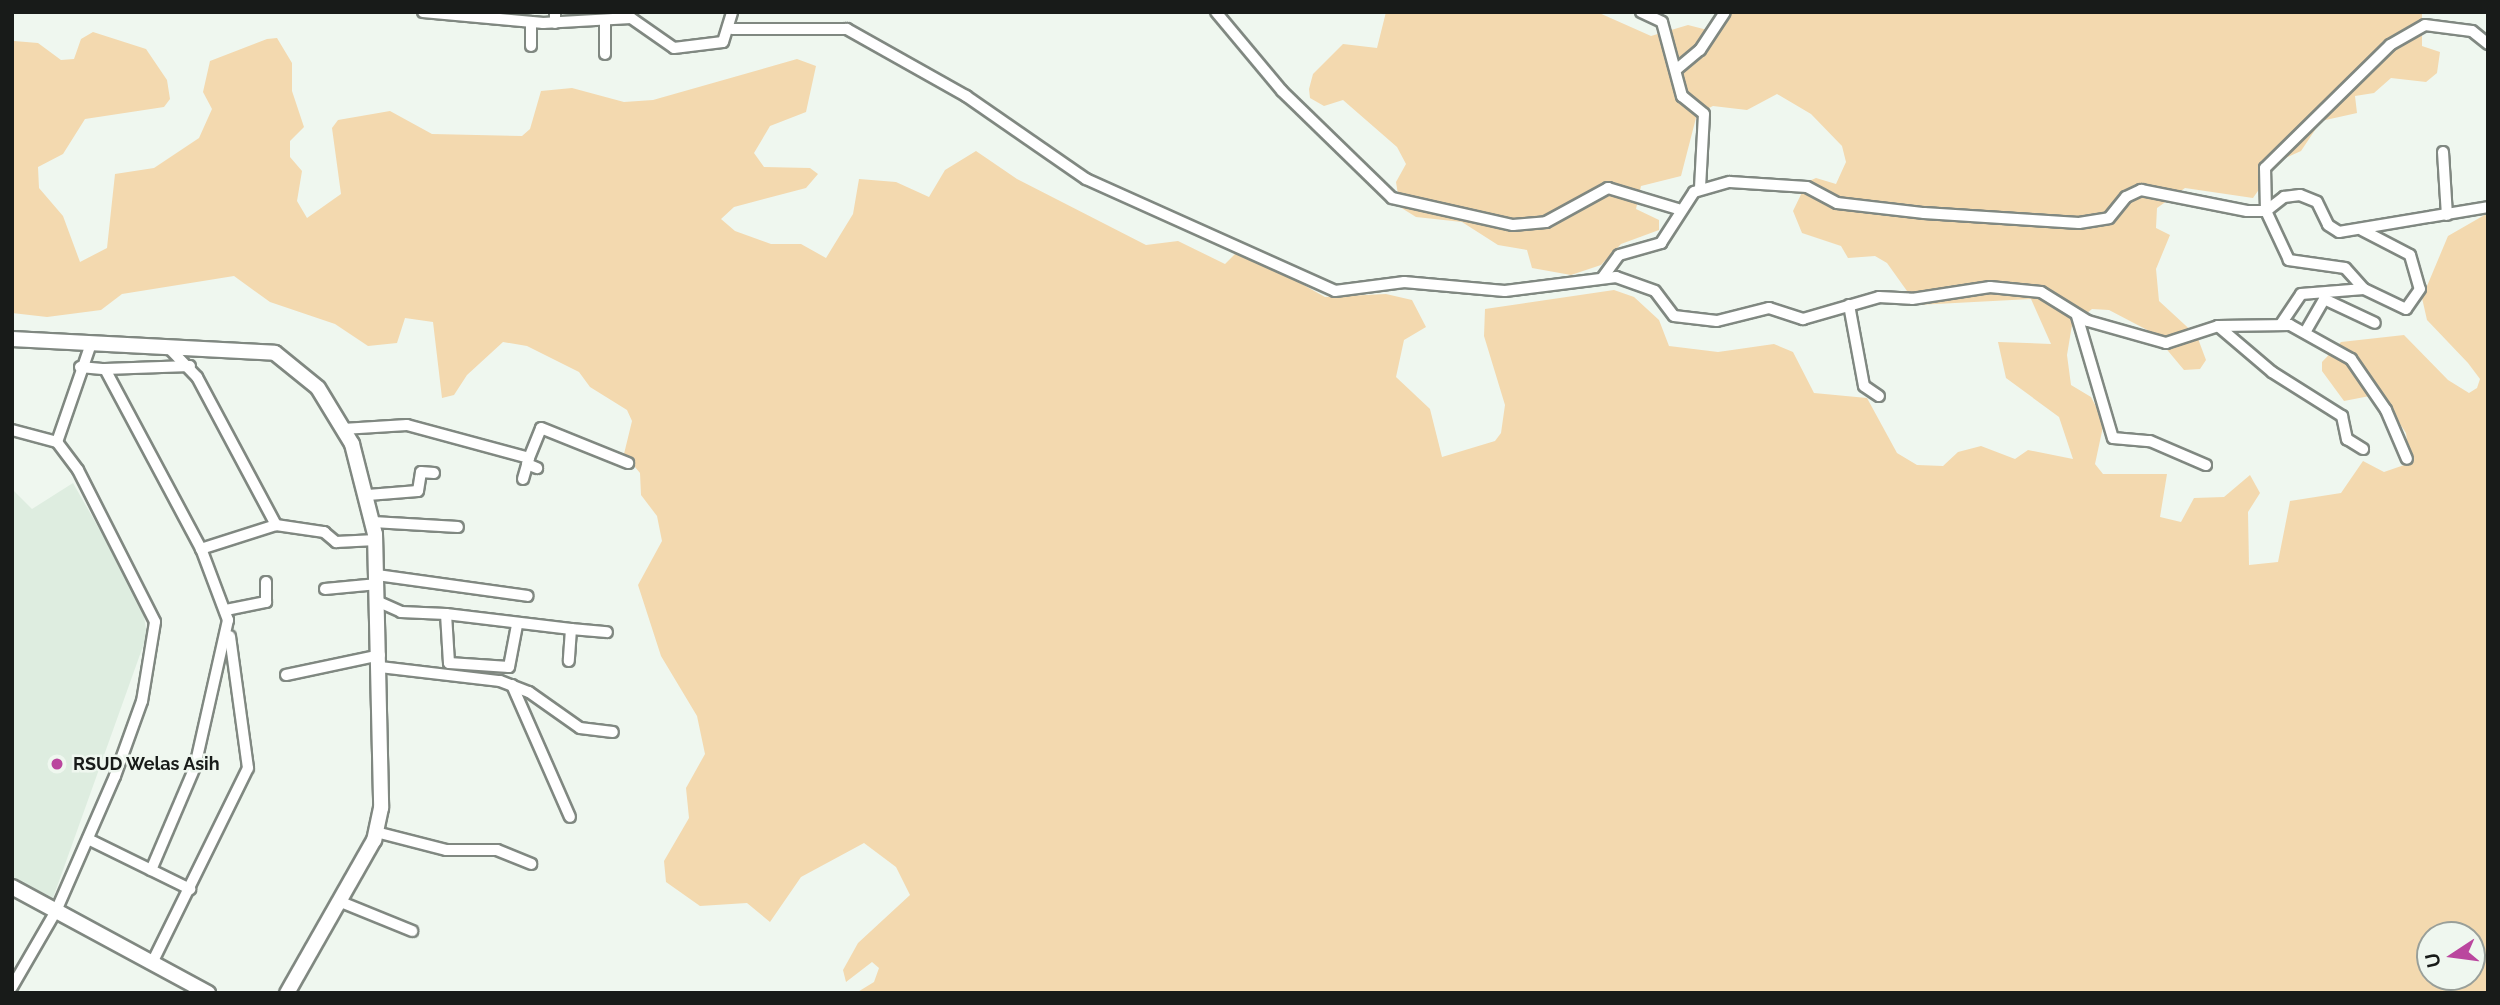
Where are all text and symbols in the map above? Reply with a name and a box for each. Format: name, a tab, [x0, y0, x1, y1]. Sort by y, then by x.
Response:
place label: RSUD Welas Asih	[73, 753, 221, 775]
marker: RSUD Welas Asih	[47, 754, 67, 774]
north arrow	[2416, 921, 2486, 991]
text: U	[2420, 951, 2445, 970]

